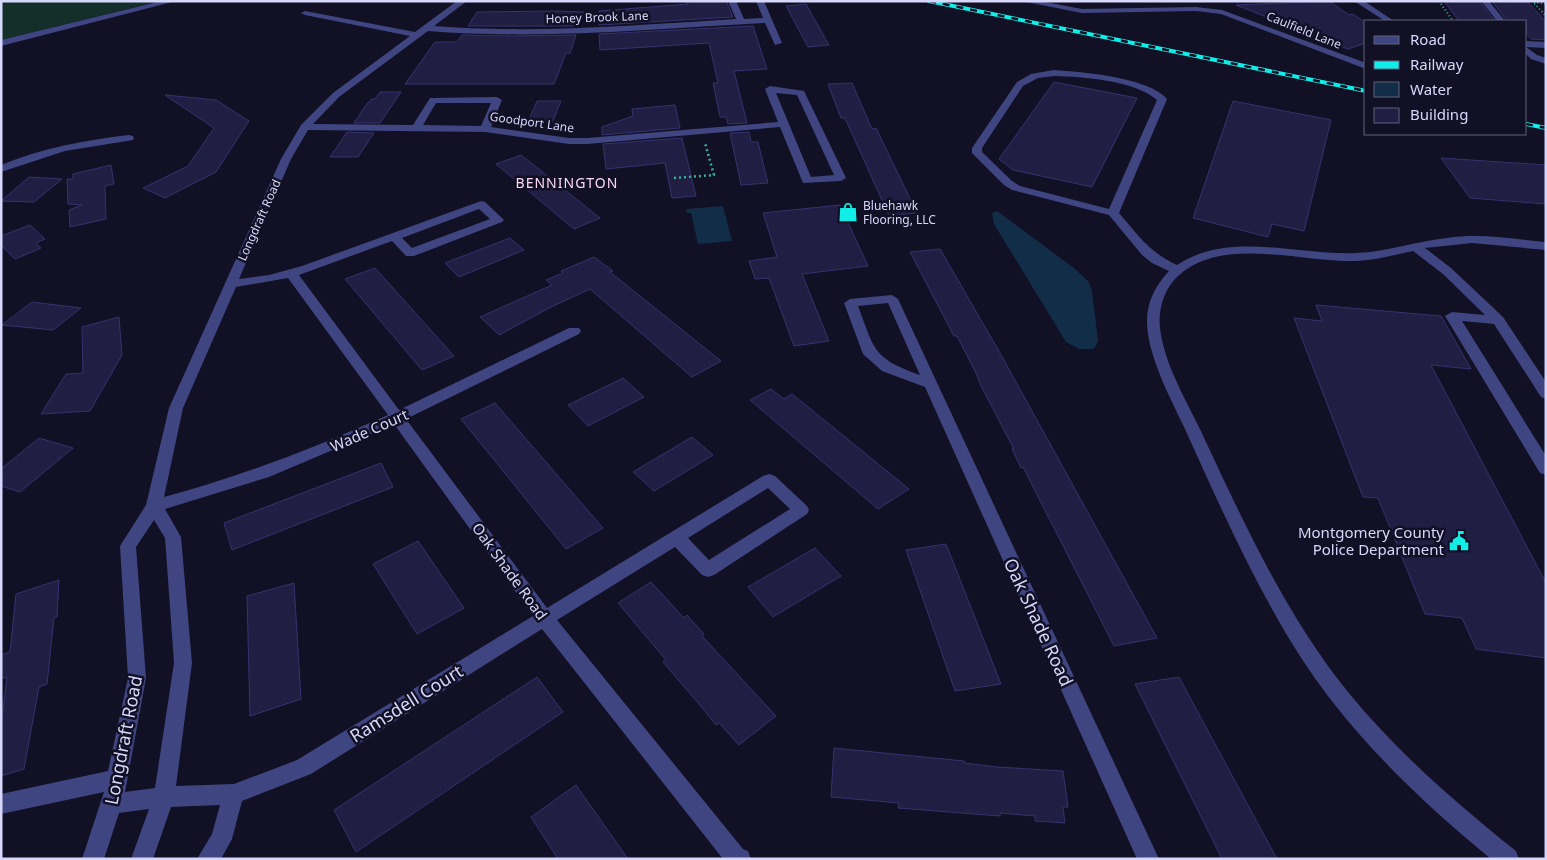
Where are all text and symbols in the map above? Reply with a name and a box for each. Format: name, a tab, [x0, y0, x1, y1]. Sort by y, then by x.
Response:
street label: Honey Brook Lane	[545, 7, 649, 27]
street label: Caulfield Lane	[1264, 7, 1344, 53]
legend	[1364, 20, 1527, 135]
text: Road	[1410, 29, 1446, 49]
text: Railway	[1410, 54, 1464, 74]
text: Water	[1410, 79, 1452, 99]
text: Building	[1410, 104, 1468, 124]
street label: Goodport Lane	[489, 108, 575, 136]
district label: BENNINGTON	[516, 173, 618, 192]
street label: Longdraft Road	[233, 177, 285, 263]
place label: Bluehawk Flooring, LLC	[863, 197, 936, 228]
shop icon: Bluehawk Flooring, LLC	[837, 201, 859, 223]
street label: Wade Court	[327, 404, 412, 456]
street label: Oak Shade Road	[468, 518, 552, 624]
place label: Montgomery County Police Department	[1298, 522, 1445, 559]
public building icon: Montgomery County Police Department	[1448, 530, 1470, 552]
street label: Oak Shade Road	[999, 554, 1079, 690]
street label: Ramsdell Court	[345, 658, 468, 747]
street label: Longdraft Road	[99, 673, 147, 807]

